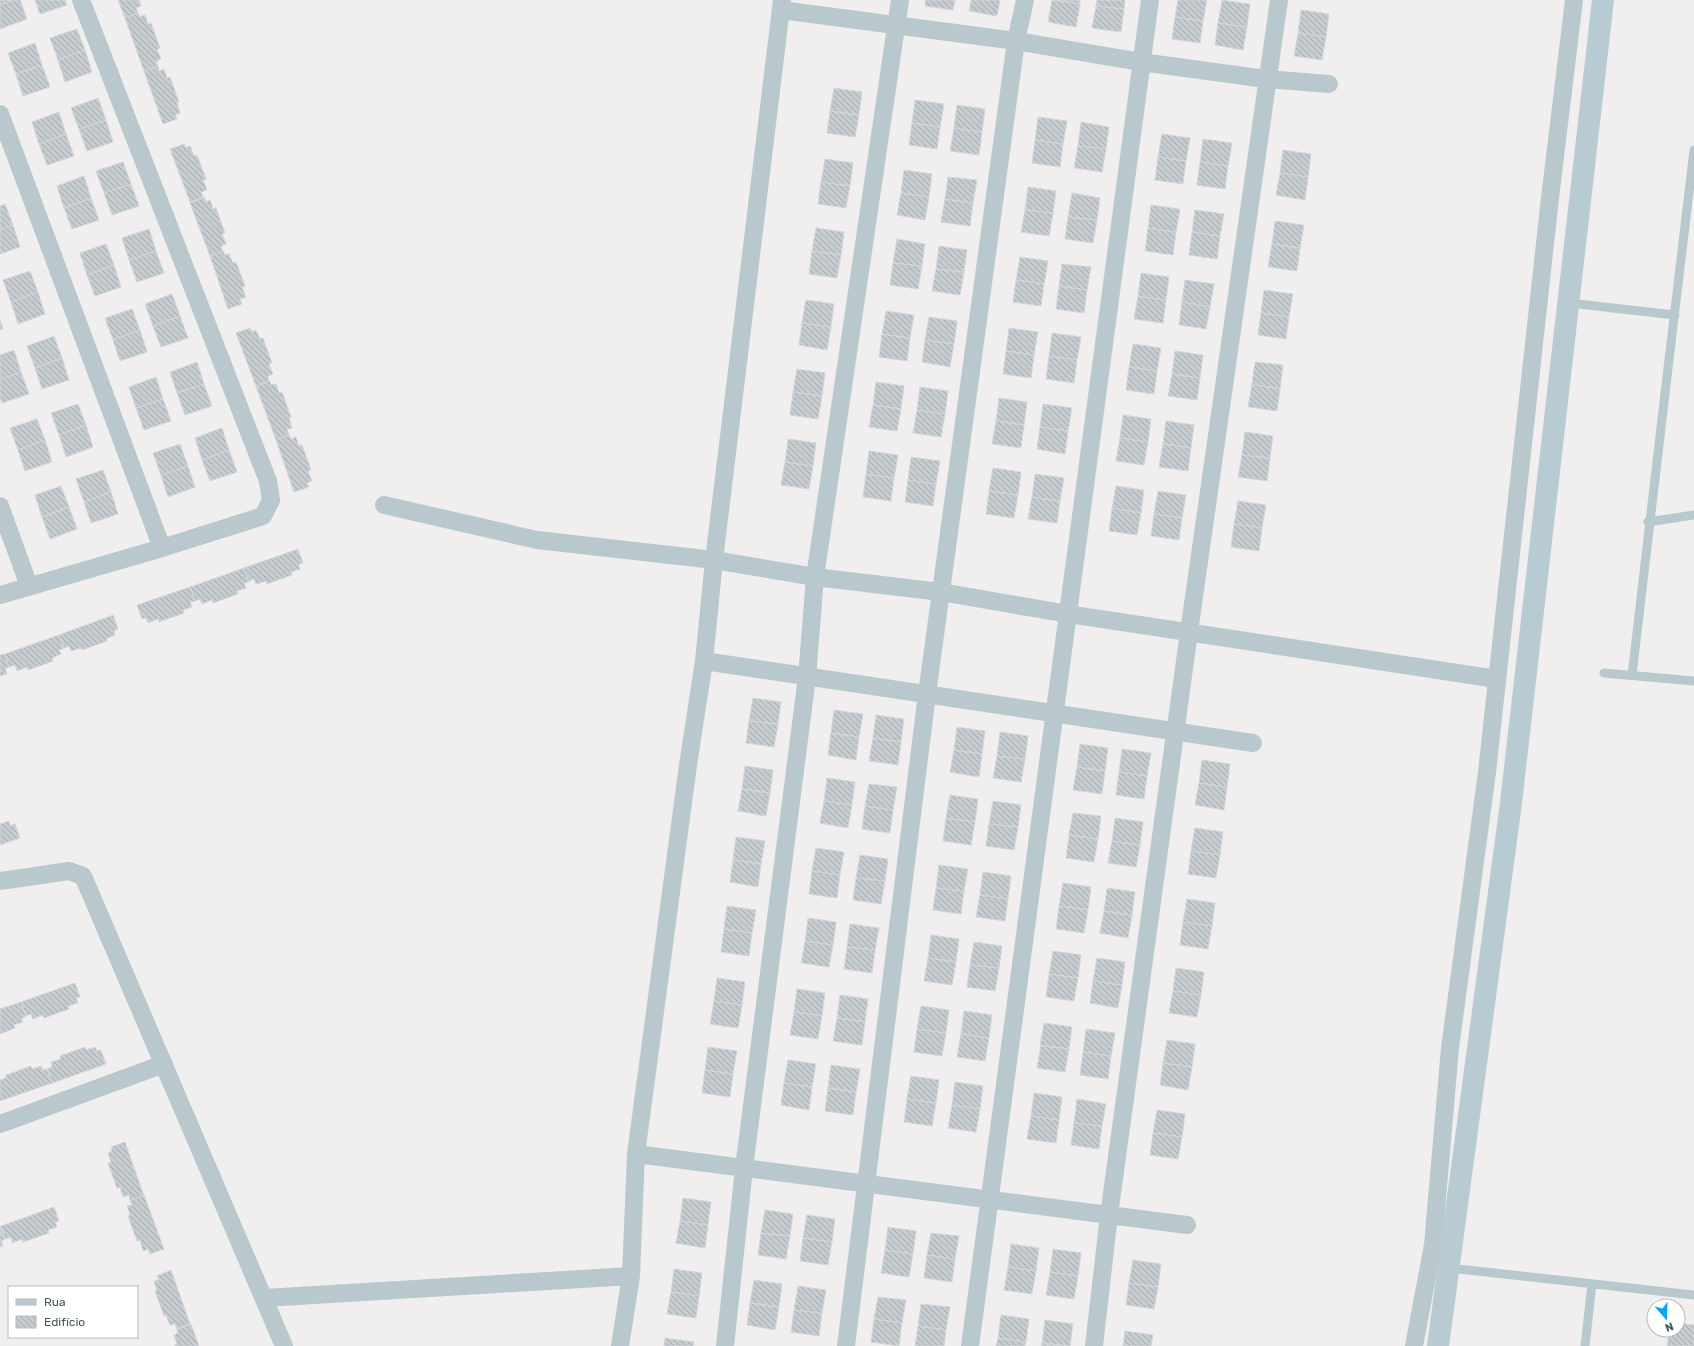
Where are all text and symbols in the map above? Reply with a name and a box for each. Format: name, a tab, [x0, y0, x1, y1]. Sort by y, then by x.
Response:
legend	[8, 1286, 138, 1338]
text: Rua	[44, 1295, 66, 1309]
north arrow	[1646, 1298, 1686, 1338]
text: Edifício	[44, 1315, 85, 1329]
text: N	[1663, 1319, 1675, 1334]

